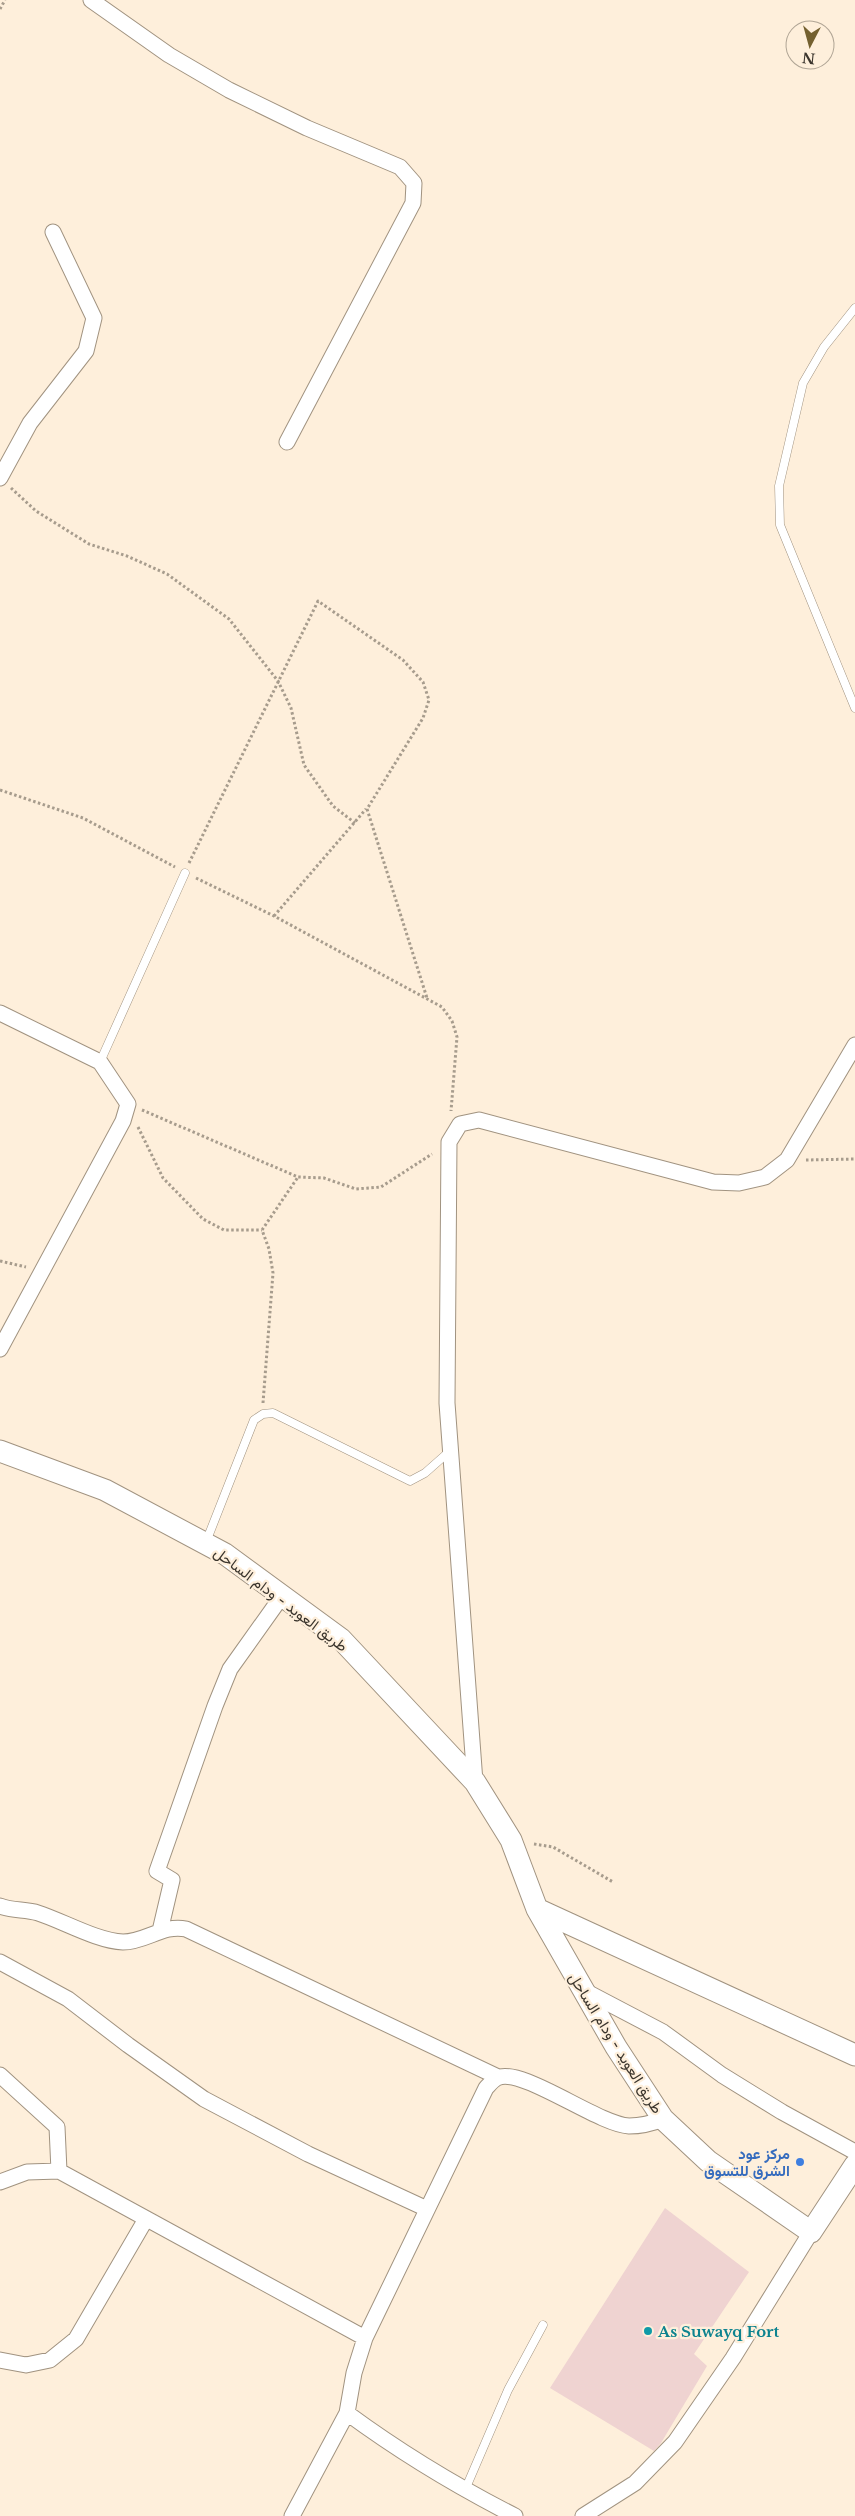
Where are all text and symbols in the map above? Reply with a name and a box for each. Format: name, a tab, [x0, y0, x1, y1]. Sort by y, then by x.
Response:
north arrow	[785, 20, 835, 70]
text: N	[801, 48, 816, 68]
street label: طريق العويد - ودام الساحل	[210, 1543, 352, 1656]
street label: طريق العويد - ودام الساحل	[564, 1969, 667, 2118]
place label: مركز عود الشرق للتسوق	[704, 2144, 790, 2180]
marker: مركز عود الشرق للتسوق	[794, 2156, 806, 2168]
place label: As Suwayq Fort	[657, 2322, 780, 2341]
marker: As Suwayq Fort	[642, 2325, 654, 2337]

